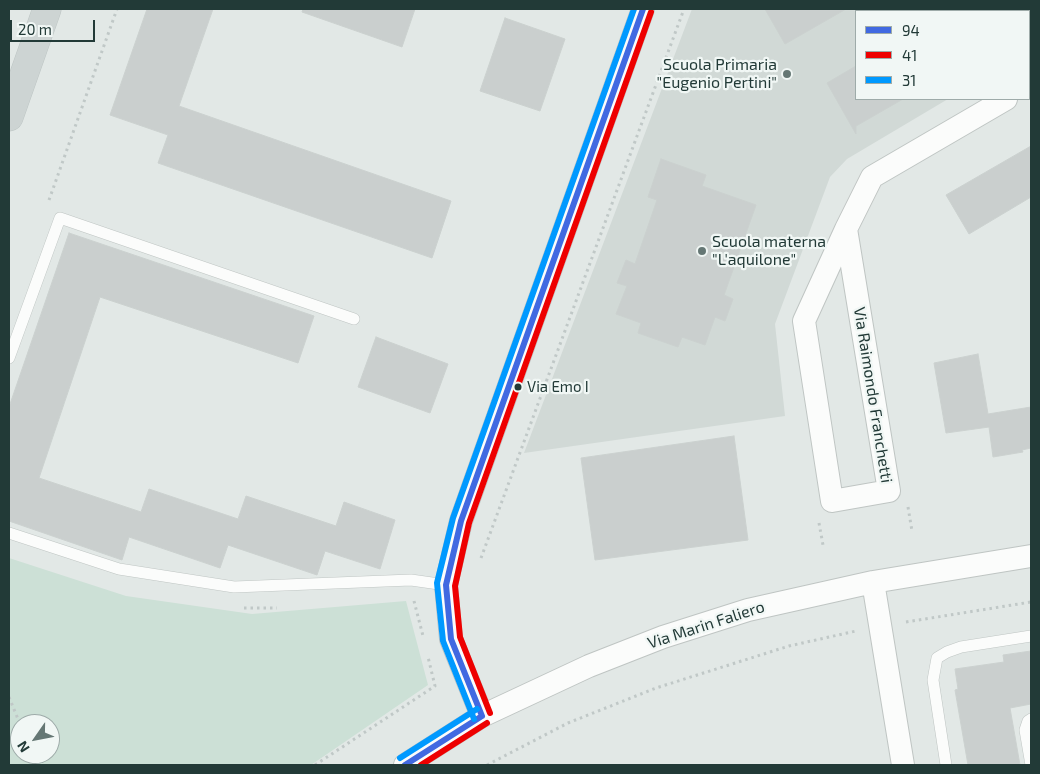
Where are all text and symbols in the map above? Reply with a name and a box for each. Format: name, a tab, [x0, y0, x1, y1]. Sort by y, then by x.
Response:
scale bar	[12, 10, 98, 42]
legend	[855, 10, 1030, 100]
text: 20 m	[18, 20, 52, 38]
text: 94	[902, 21, 920, 39]
text: 41	[902, 46, 917, 64]
place label: Scuola Primaria "Eugenio Pertini"	[657, 55, 777, 93]
marker: Scuola Primaria "Eugenio Pertini"	[781, 68, 793, 80]
text: 31	[902, 71, 916, 89]
place label: Scuola materna "L'aquilone"	[712, 232, 826, 270]
marker: Scuola materna "L'aquilone"	[696, 245, 708, 257]
street label: Via Raimondo Franchetti	[850, 306, 896, 484]
place label: Via Emo I	[527, 378, 589, 396]
marker: Via Emo I	[513, 382, 523, 392]
street label: Via Marin Faliero	[645, 597, 767, 653]
north arrow	[10, 714, 60, 764]
text: N	[13, 738, 33, 756]

